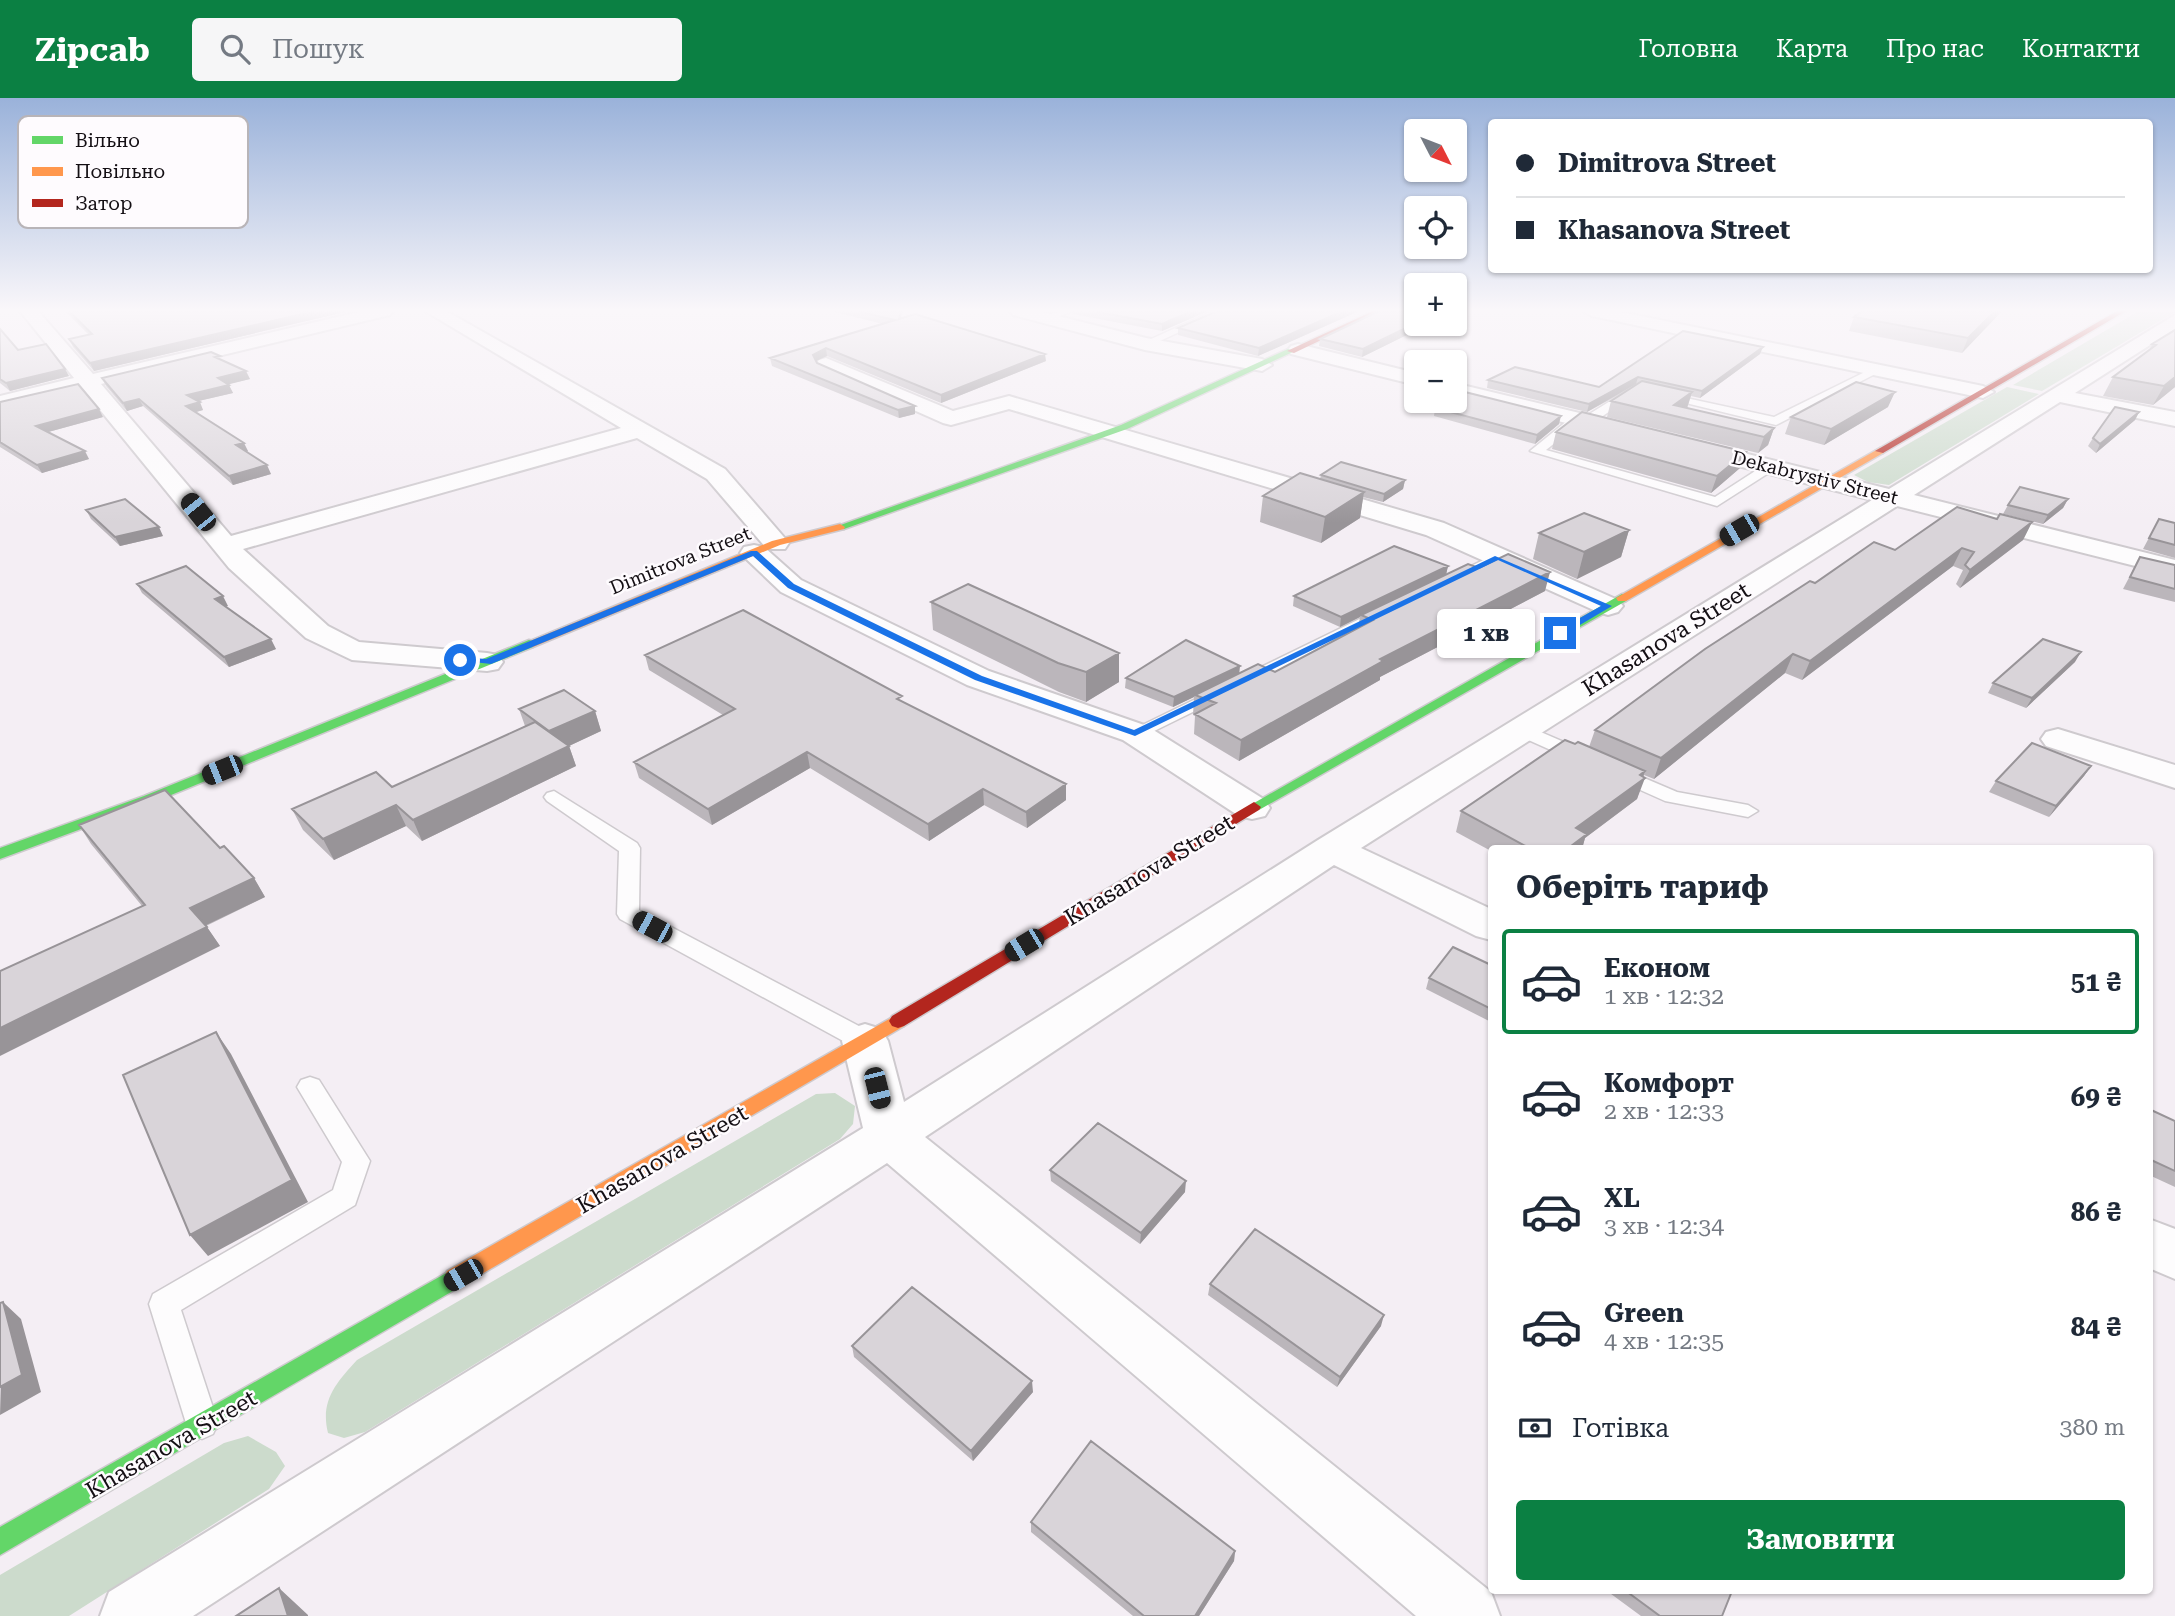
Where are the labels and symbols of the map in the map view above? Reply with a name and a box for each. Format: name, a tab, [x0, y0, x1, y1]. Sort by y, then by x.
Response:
legend	[18, 116, 248, 228]
north arrow	[1404, 119, 1466, 182]
text: Вільно	[75, 129, 140, 152]
text: Повільно	[75, 160, 165, 183]
text: Затор	[75, 192, 132, 215]
street label: Dekabrystiv Street	[1729, 446, 1900, 509]
car	[177, 489, 220, 535]
car	[1716, 510, 1763, 550]
street label: Dimitrova Street	[606, 522, 754, 599]
street label: Khasanova Street	[1577, 577, 1756, 702]
callout: 1 хв	[1438, 608, 1536, 658]
route end	[1544, 617, 1576, 649]
route start	[444, 644, 476, 676]
car	[199, 752, 246, 788]
street label: Khasanova Street	[1060, 809, 1239, 932]
car	[629, 908, 676, 946]
car	[1001, 925, 1048, 965]
car	[862, 1065, 893, 1111]
street label: Khasanova Street	[572, 1099, 753, 1219]
car	[440, 1255, 487, 1295]
street label: Khasanova Street	[81, 1384, 262, 1504]

